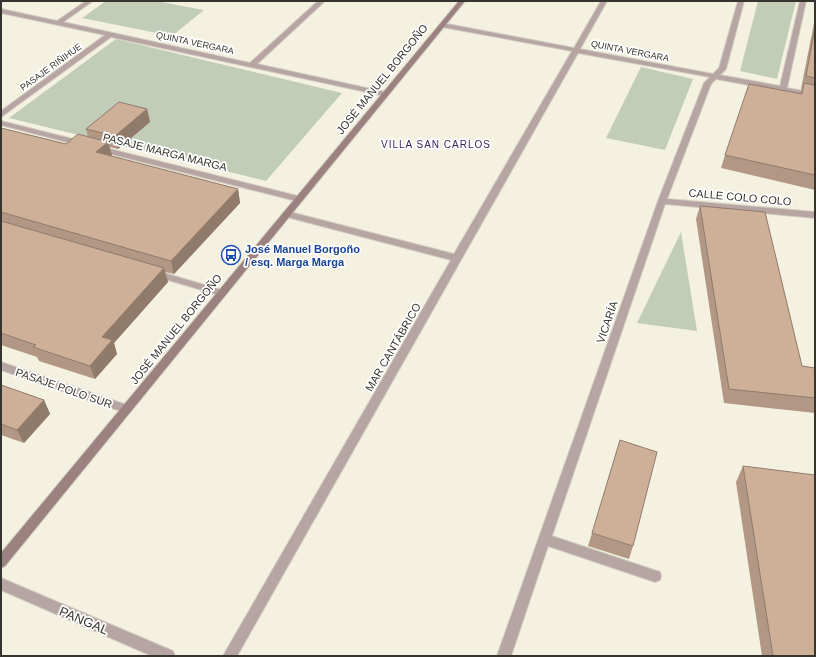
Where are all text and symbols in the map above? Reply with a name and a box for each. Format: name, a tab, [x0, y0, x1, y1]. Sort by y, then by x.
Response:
street label: JOSÉ MANUEL BORGOÑO	[334, 21, 430, 136]
street label: QUINTA VERGARA	[155, 30, 235, 56]
street label: QUINTA VERGARA	[590, 39, 670, 63]
street label: PASAJE RIÑIHUE	[18, 41, 84, 93]
street label: PASAJE MARGA MARGA	[102, 131, 229, 173]
district label: VILLA SAN CARLOS	[381, 139, 491, 150]
street label: CALLE COLO COLO	[688, 187, 792, 208]
place label: José Manuel Borgoño / esq. Marga Marga	[245, 243, 360, 268]
bus stop icon: José Manuel Borgoño / esq. Marga Marga	[220, 244, 242, 266]
street label: JOSÉ MANUEL BORGOÑO	[128, 271, 224, 386]
street label: VICARÍA	[594, 299, 620, 345]
street label: MAR CANTÁBRICO	[363, 300, 423, 393]
street label: PASAJE POLO SUR	[14, 366, 114, 410]
street label: PANGAL	[57, 603, 111, 637]

